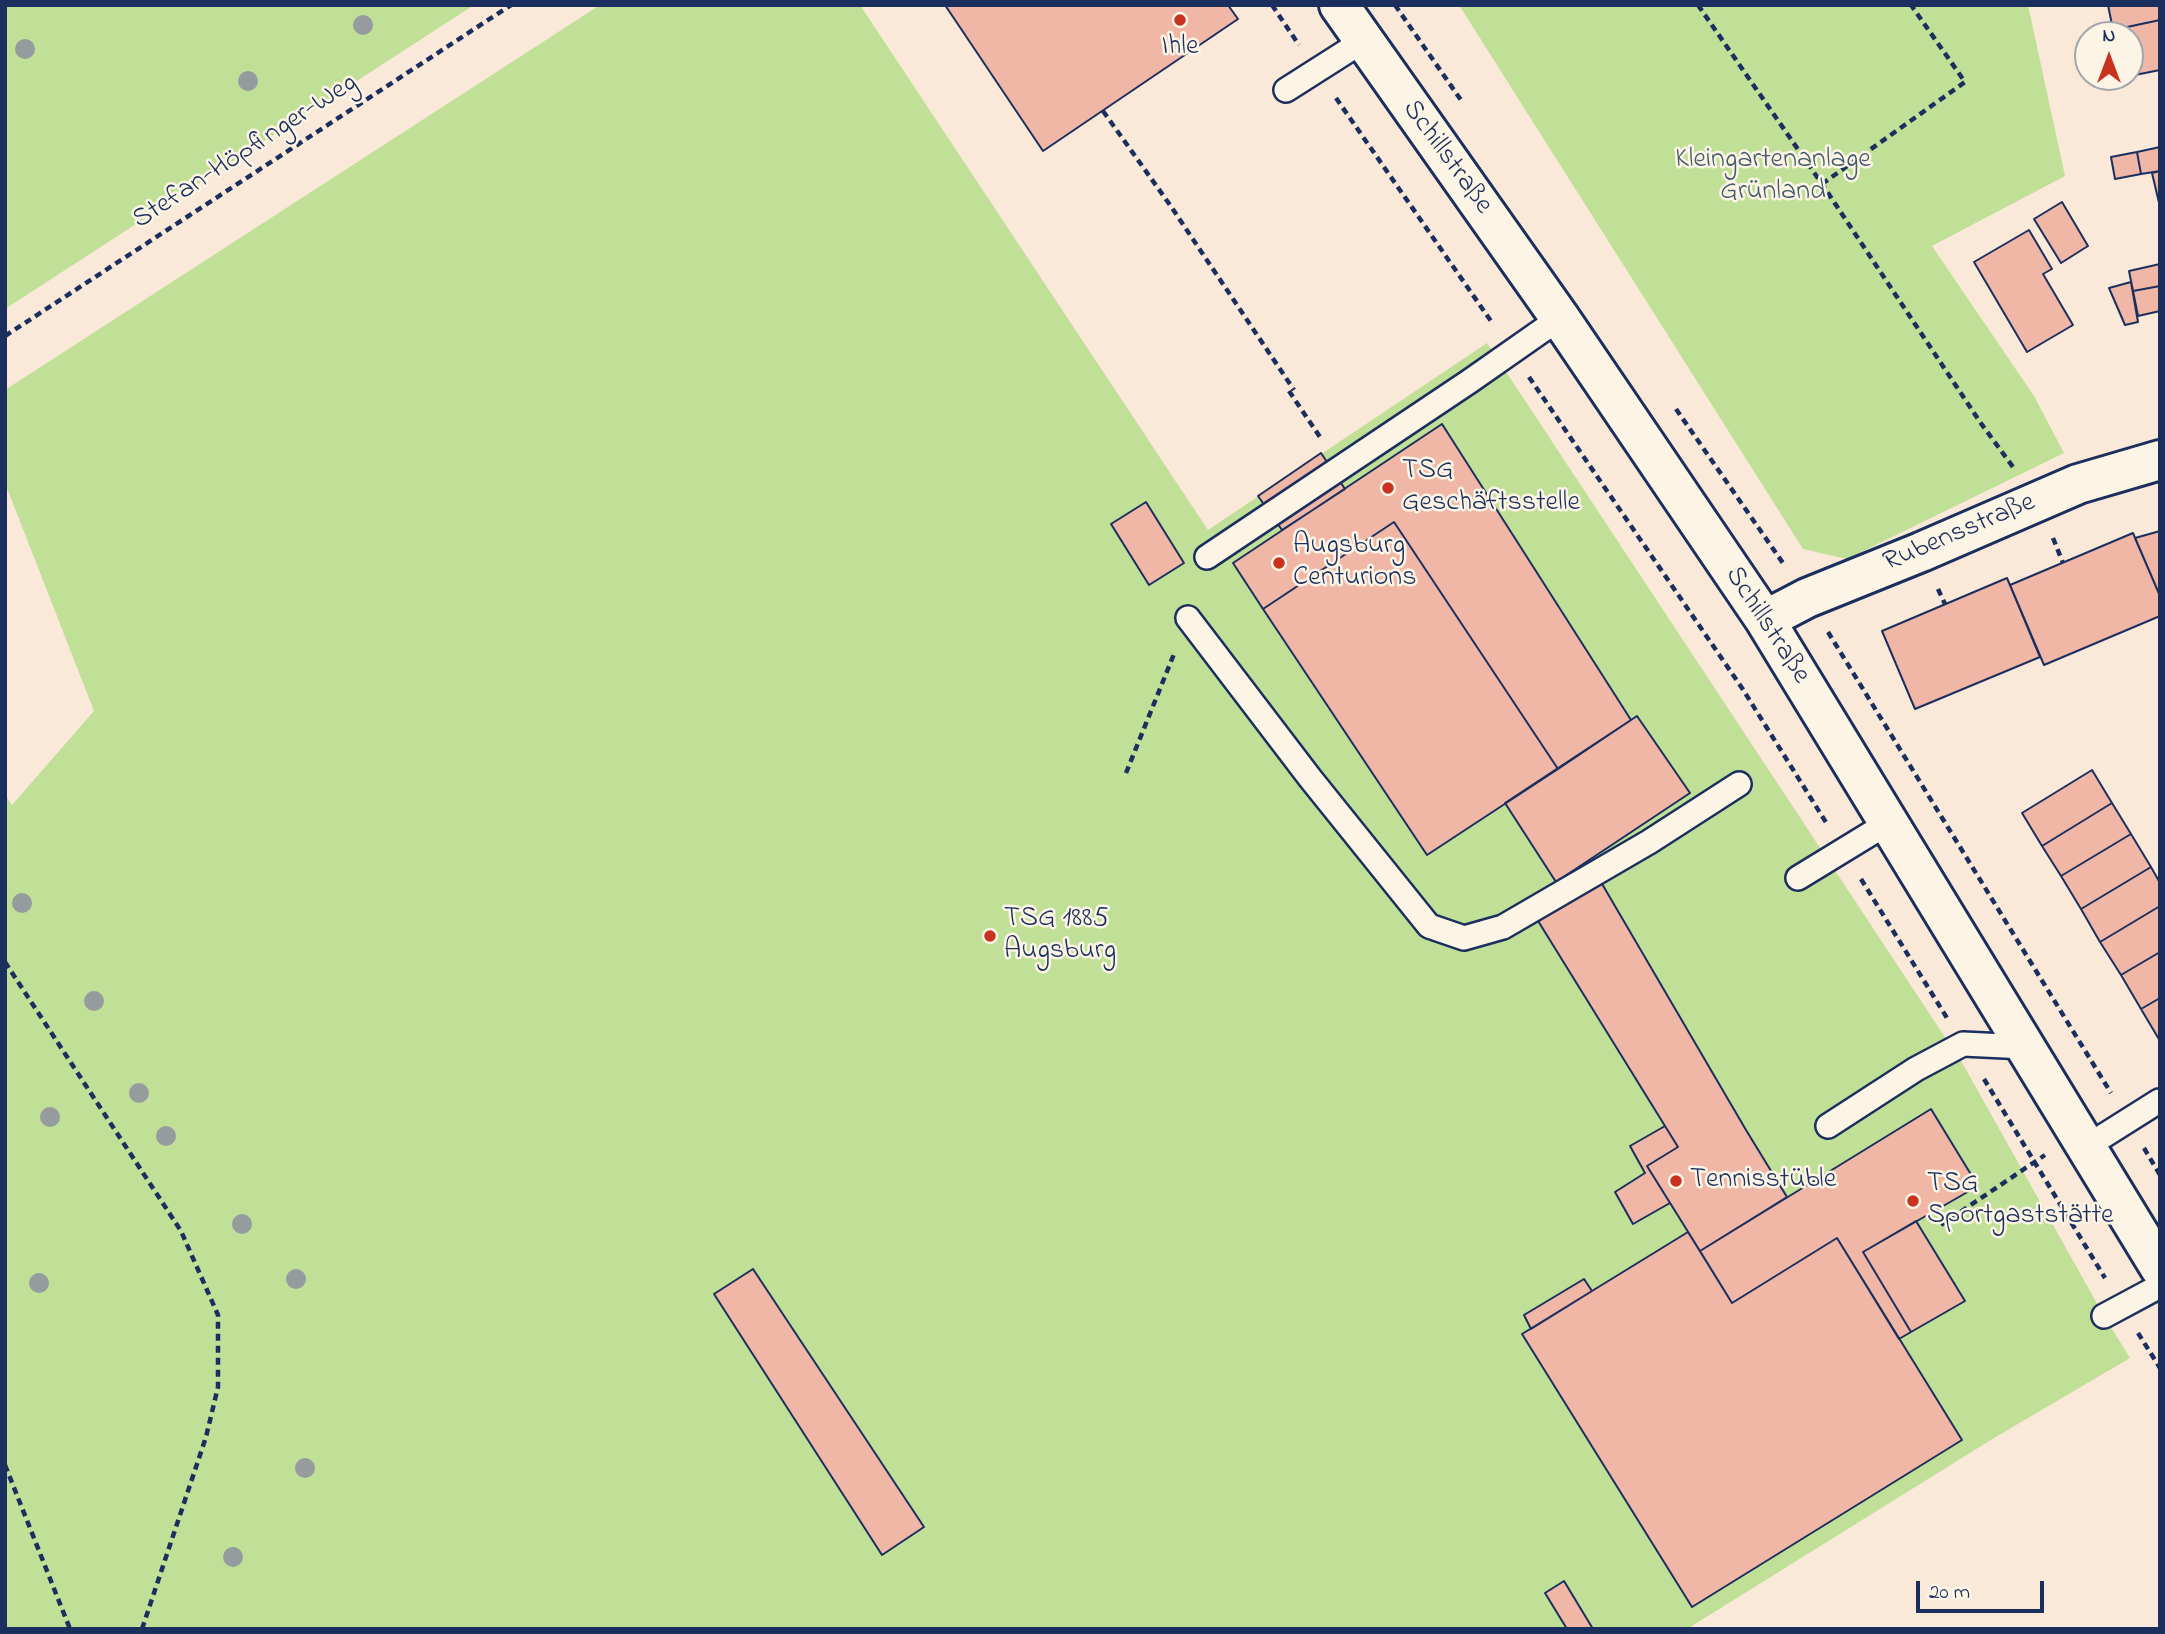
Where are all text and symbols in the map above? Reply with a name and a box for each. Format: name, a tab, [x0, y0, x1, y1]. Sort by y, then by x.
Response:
marker: Ihle	[1172, 12, 1188, 28]
north arrow	[2074, 21, 2144, 91]
text: N	[2103, 23, 2115, 50]
place label: Ihle	[1161, 31, 1199, 65]
street label: Stefan-Höpfinger-Weg	[127, 68, 365, 238]
street label: Schillstraße	[1393, 94, 1499, 222]
park label: Kleingartenanlage Grünland	[1675, 144, 1871, 210]
place label: TSG Geschäftsstelle	[1402, 455, 1580, 521]
marker: TSG Geschäftsstelle	[1380, 480, 1396, 496]
street label: Rubensstraße	[1879, 487, 2041, 581]
place label: Augsburg Centurions	[1293, 530, 1416, 596]
marker: Augsburg Centurions	[1271, 555, 1287, 571]
street label: Schillstraße	[1716, 561, 1816, 691]
place label: TSG 1885 Augsburg	[1004, 903, 1116, 969]
marker: TSG 1885 Augsburg	[982, 928, 998, 944]
place label: Tennisstüble	[1690, 1164, 1836, 1198]
place label: TSG Sportgaststätte	[1927, 1168, 2113, 1234]
marker: Tennisstüble	[1668, 1173, 1684, 1189]
marker: TSG Sportgaststätte	[1905, 1193, 1921, 1209]
scale bar	[1920, 1568, 2048, 1612]
text: 20 m	[1929, 1578, 1970, 1608]

